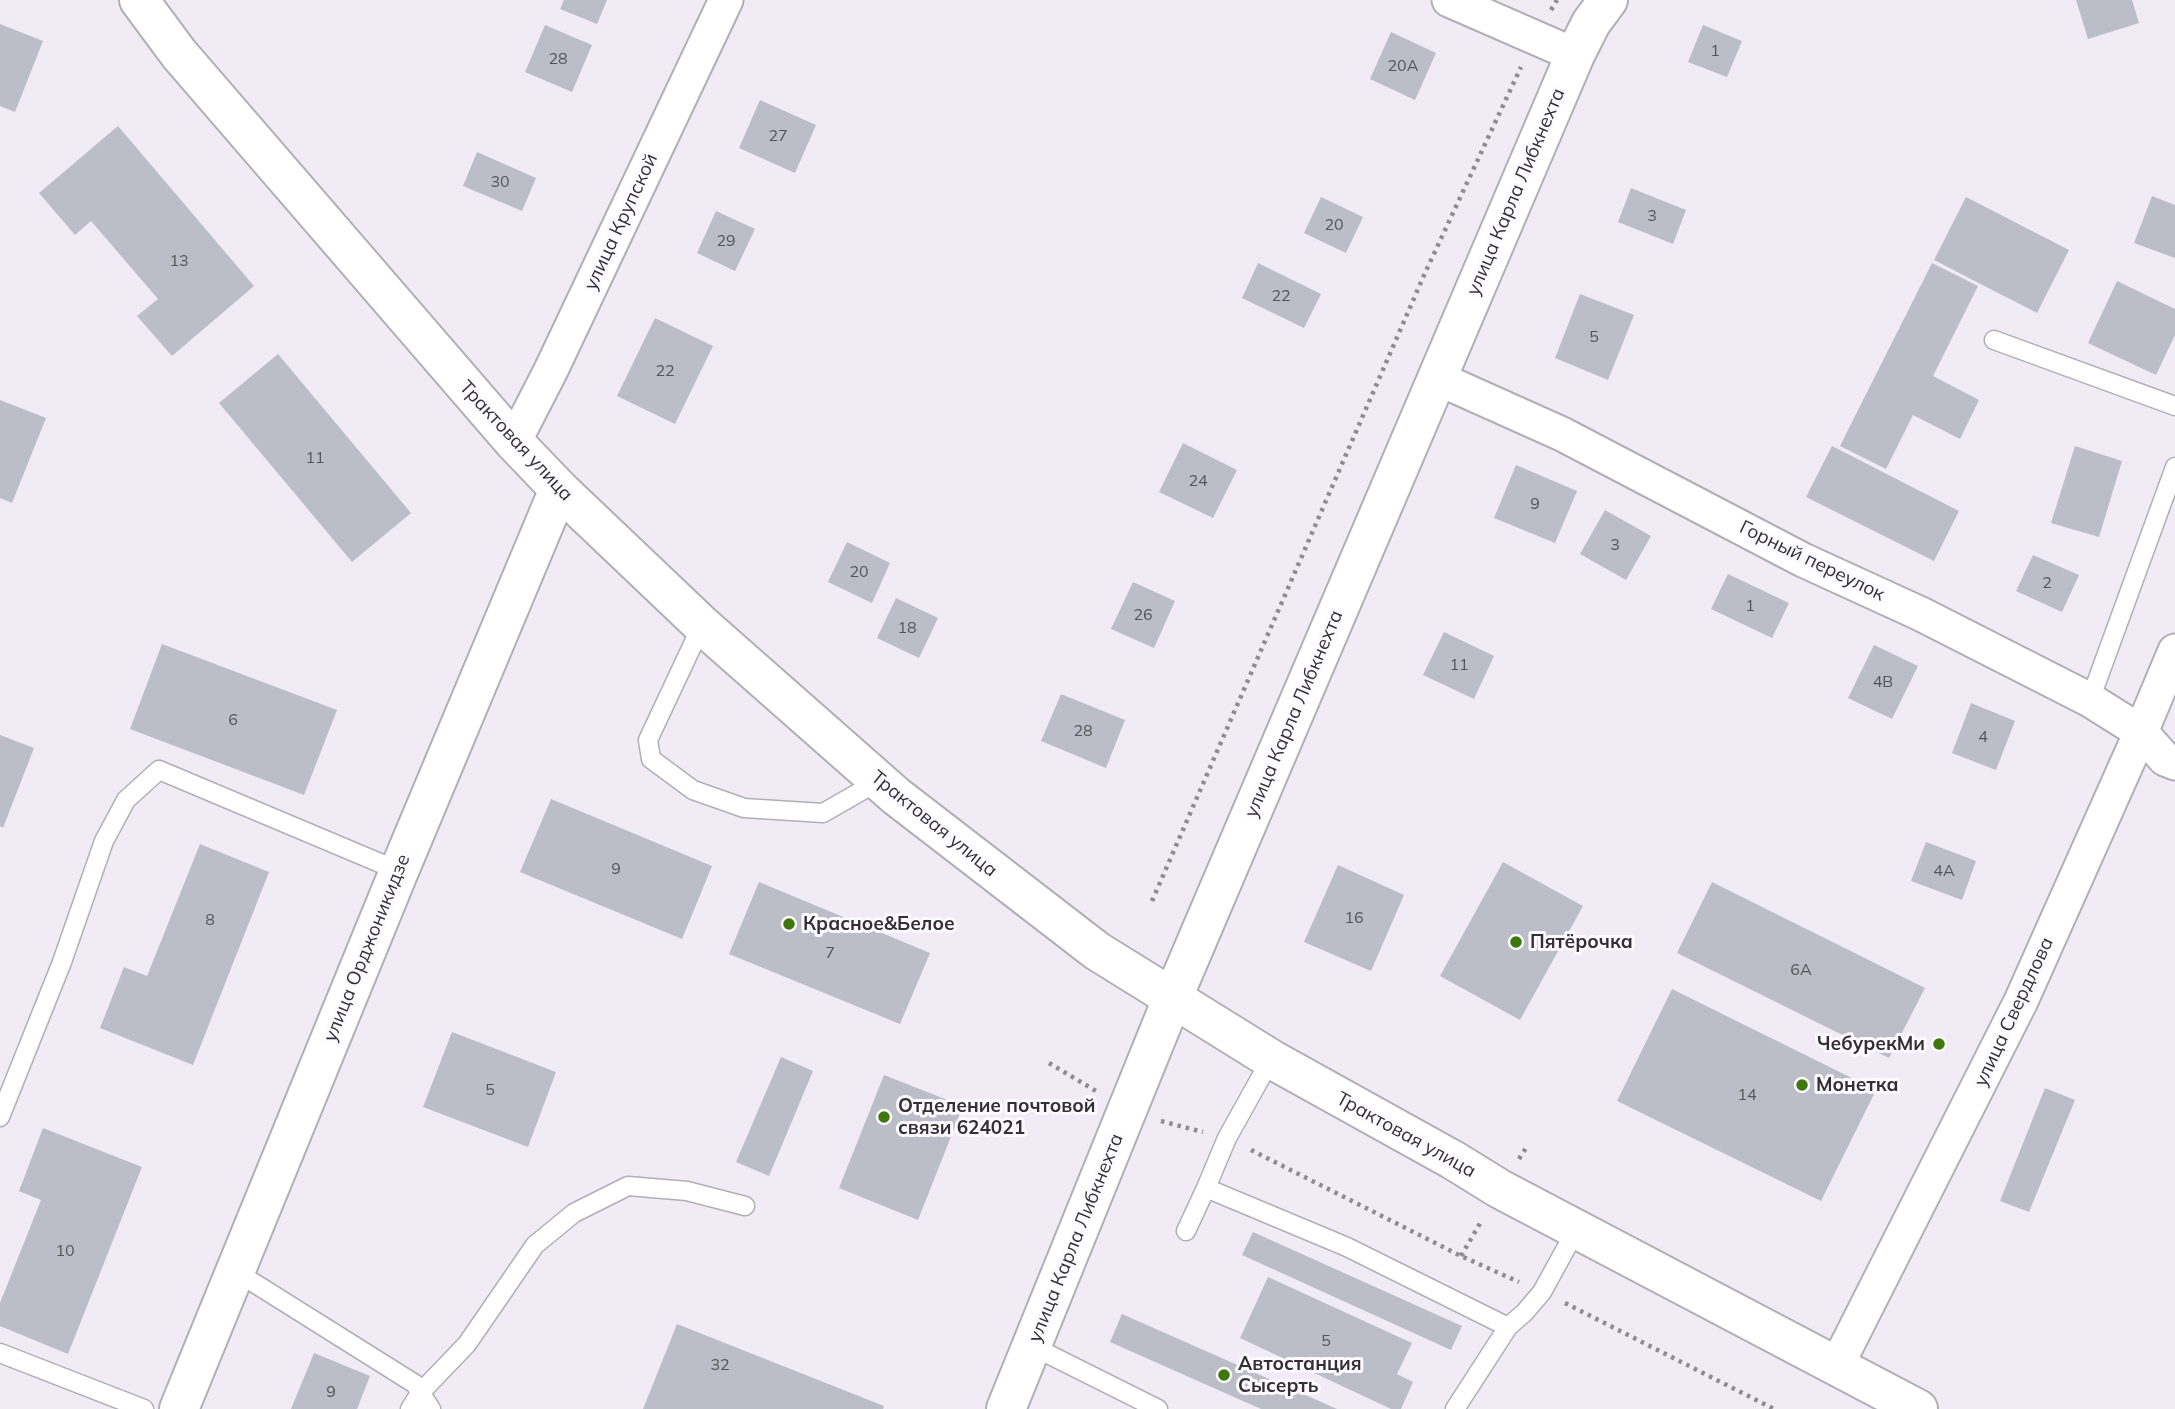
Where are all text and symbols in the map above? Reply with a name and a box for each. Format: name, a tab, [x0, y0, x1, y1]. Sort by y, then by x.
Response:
house number: 1	[1710, 41, 1720, 61]
house number: 28	[548, 49, 568, 69]
house number: 20А	[1388, 56, 1418, 76]
street label: улица Карла Либкнехта	[1462, 85, 1570, 299]
house number: 27	[768, 126, 788, 146]
street label: улица Крупской	[579, 150, 663, 294]
house number: 30	[490, 172, 510, 192]
house number: 3	[1647, 206, 1657, 226]
house number: 20	[1324, 215, 1344, 235]
house number: 29	[716, 231, 736, 251]
house number: 13	[169, 251, 189, 271]
house number: 22	[1271, 286, 1291, 306]
house number: 5	[1589, 327, 1599, 347]
house number: 22	[655, 361, 675, 381]
street label: Трактовая улица	[454, 376, 578, 506]
house number: 11	[305, 448, 325, 468]
house number: 24	[1188, 471, 1208, 491]
house number: 9	[1530, 494, 1540, 514]
street label: Горный переулок	[1736, 516, 1888, 606]
house number: 3	[1610, 535, 1620, 555]
house number: 20	[849, 562, 869, 582]
house number: 2	[2042, 573, 2052, 593]
house number: 1	[1745, 596, 1755, 616]
house number: 26	[1133, 605, 1153, 625]
street label: улица Карла Либкнехта	[1240, 607, 1348, 821]
house number: 18	[897, 618, 917, 638]
house number: 11	[1449, 655, 1469, 675]
house number: 4В	[1873, 672, 1893, 692]
house number: 6	[228, 710, 238, 730]
house number: 28	[1073, 721, 1093, 741]
house number: 4	[1978, 727, 1988, 747]
street label: Трактовая улица	[866, 766, 1002, 882]
street label: улица Орджоникидзе	[319, 851, 415, 1045]
house number: 9	[611, 859, 621, 879]
house number: 4А	[1933, 861, 1955, 881]
house number: 16	[1344, 908, 1364, 928]
house number: 8	[205, 910, 215, 930]
place label: Красное&Белое	[803, 913, 955, 935]
marker: Красное&Белое	[781, 916, 797, 932]
place label: Пятёрочка	[1530, 931, 1633, 953]
marker: Пятёрочка	[1508, 934, 1524, 950]
street label: улица Свердлова	[1969, 934, 2059, 1090]
house number: 7	[825, 943, 835, 963]
house number: 6А	[1790, 960, 1812, 980]
place label: ЧебурекМи	[1817, 1033, 1925, 1055]
marker: ЧебурекМи	[1931, 1036, 1947, 1052]
place label: Монетка	[1816, 1074, 1899, 1096]
marker: Монетка	[1794, 1077, 1810, 1093]
house number: 5	[485, 1080, 495, 1100]
house number: 14	[1737, 1085, 1757, 1105]
street label: Трактовая улица	[1332, 1087, 1480, 1183]
place label: Отделение почтовой связи 624021	[898, 1095, 1095, 1139]
marker: Отделение почтовой связи 624021	[876, 1109, 892, 1125]
street label: улица Карла Либкнехта	[1024, 1130, 1128, 1346]
house number: 10	[55, 1241, 75, 1261]
house number: 5	[1321, 1331, 1331, 1351]
place label: Автостанция Сысерть	[1238, 1353, 1361, 1397]
house number: 32	[710, 1355, 730, 1375]
marker: Автостанция Сысерть	[1216, 1367, 1232, 1383]
house number: 9	[326, 1382, 336, 1402]

